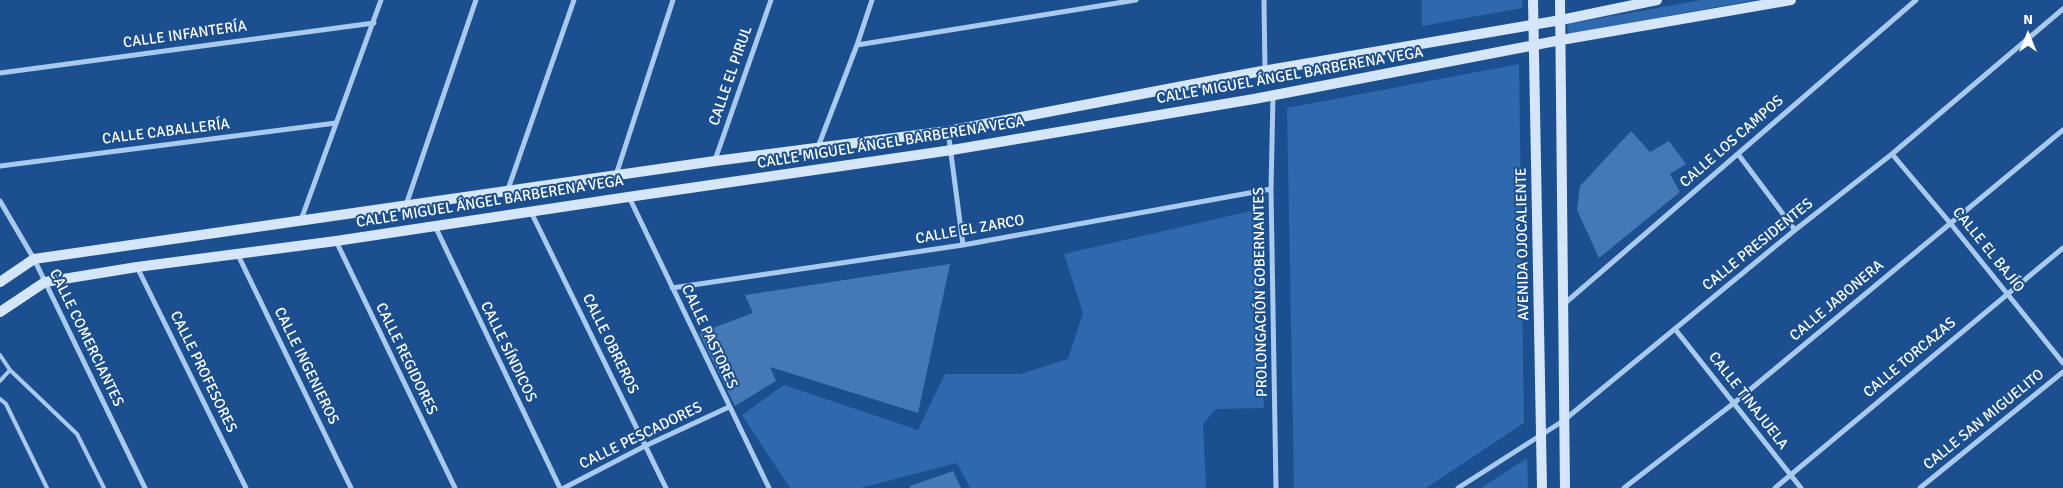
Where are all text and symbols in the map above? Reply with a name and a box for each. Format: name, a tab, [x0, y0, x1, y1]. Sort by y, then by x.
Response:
north arrow	[2003, 10, 2053, 60]
text: N	[2023, 11, 2033, 28]
street label: CALLE INFANTERÍA	[122, 17, 248, 53]
street label: CALLE EL PIRUL	[706, 24, 756, 128]
street label: CALLE MIGUEL ÁNGEL BARBERENA VEGA	[1155, 44, 1425, 108]
street label: CALLE LOS CAMPOS	[1677, 92, 1787, 192]
street label: CALLE MIGUEL ÁNGEL BARBERENA VEGA	[756, 113, 1026, 173]
street label: CALLE CABALLERÍA	[101, 115, 231, 149]
street label: AVENIDA OJOCALIENTE	[1513, 167, 1533, 321]
street label: CALLE MIGUEL ÁNGEL BARBERENA VEGA	[355, 172, 625, 232]
street label: PROLONGACIÓN GOBERNANTES	[1250, 187, 1272, 397]
street label: CALLE PRESIDENTES	[1699, 195, 1817, 295]
street label: CALLE EL BAJÍO	[1948, 204, 2028, 296]
street label: CALLE EL ZARCO	[914, 212, 1026, 248]
street label: CALLE JABONERA	[1787, 257, 1887, 345]
street label: CALLE COMERCIANTES	[45, 266, 127, 410]
street label: CALLE PASTORES	[677, 282, 741, 392]
street label: CALLE OBREROS	[578, 291, 642, 397]
street label: CALLE SÍNDICOS	[476, 299, 540, 405]
street label: CALLE REGIDORES	[371, 300, 441, 418]
street label: CALLE INGENIEROS	[270, 304, 342, 428]
street label: CALLE PROFESORES	[166, 308, 240, 436]
street label: CALLE TORCAZAS	[1860, 314, 1960, 402]
street label: CALLE TINAJUELA	[1704, 349, 1792, 453]
street label: CALLE SAN MIGUELITO	[1920, 366, 2048, 474]
street label: CALLE PESCADORES	[577, 398, 705, 474]

